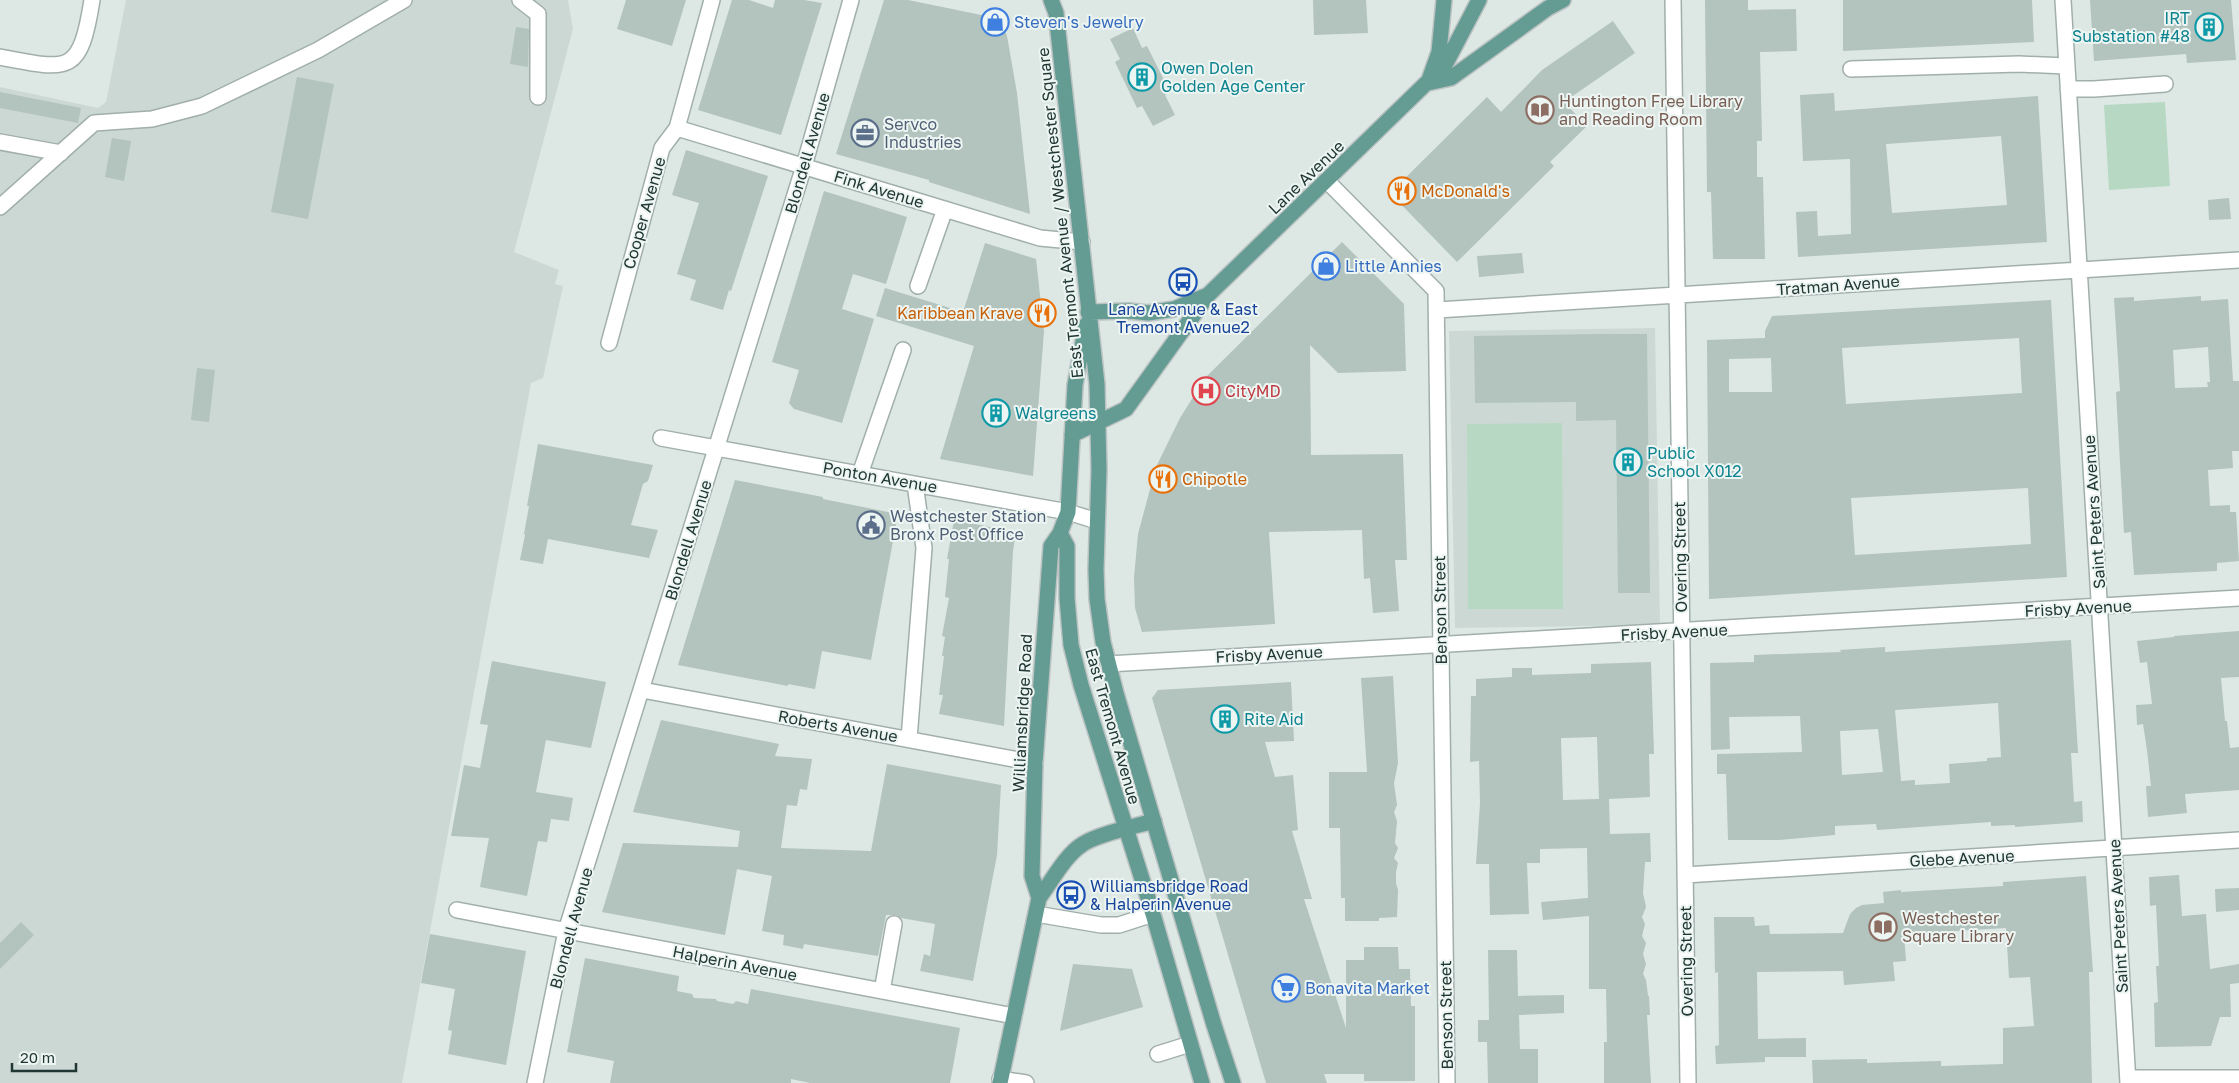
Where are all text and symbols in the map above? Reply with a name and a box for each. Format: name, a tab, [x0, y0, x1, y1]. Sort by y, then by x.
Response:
shop icon: Steven's Jewelry	[980, 7, 1010, 37]
place label: IRT Substation #48	[2072, 8, 2190, 46]
place label: Steven's Jewelry	[1014, 12, 1144, 32]
building icon: IRT Substation #48	[2194, 12, 2224, 42]
street label: East Tremont Avenue / Westchester Square	[1033, 47, 1087, 379]
place label: Owen Dolen Golden Age Center	[1161, 58, 1305, 96]
building icon: Owen Dolen Golden Age Center	[1127, 62, 1157, 92]
street label: Blondell Avenue	[780, 90, 834, 216]
place label: Huntington Free Library and Reading Room	[1559, 91, 1743, 129]
library icon: Huntington Free Library and Reading Room	[1525, 95, 1555, 125]
place label: Servco Industries	[884, 114, 962, 152]
office icon: Servco Industries	[850, 118, 880, 148]
street label: Lane Avenue	[1264, 136, 1348, 218]
street label: Cooper Avenue	[618, 155, 670, 271]
street label: Fink Avenue	[832, 166, 926, 212]
restaurant icon: McDonald's	[1387, 176, 1417, 206]
place label: McDonald's	[1421, 181, 1510, 201]
shop icon: Little Annies	[1311, 251, 1341, 281]
place label: Little Annies	[1345, 256, 1442, 276]
bus stop icon: Lane Avenue & East Tremont Avenue2	[1168, 267, 1198, 297]
street label: Tratman Avenue	[1776, 271, 1900, 299]
restaurant icon: Karibbean Krave	[1027, 298, 1057, 328]
place label: Lane Avenue & East Tremont Avenue2	[1108, 299, 1258, 337]
place label: Karibbean Krave	[897, 303, 1023, 323]
hospital icon: CityMD	[1191, 376, 1221, 406]
place label: CityMD	[1225, 381, 1281, 401]
building icon: Walgreens	[981, 398, 1011, 428]
place label: Walgreens	[1015, 403, 1097, 423]
street label: Saint Peters Avenue	[2079, 434, 2109, 590]
place label: Public School X012	[1647, 443, 1742, 481]
building icon: Public School X012	[1613, 447, 1643, 477]
street label: Ponton Avenue	[821, 457, 939, 497]
restaurant icon: Chipotle	[1148, 464, 1178, 494]
place label: Chipotle	[1182, 469, 1247, 489]
street label: Blondell Avenue	[660, 477, 716, 603]
street label: Overing Street	[1669, 501, 1691, 613]
place label: Westchester Station Bronx Post Office	[890, 506, 1046, 544]
public building icon: Westchester Station Bronx Post Office	[856, 510, 886, 540]
street label: Benson Street	[1429, 555, 1451, 665]
street label: Frisby Avenue	[2024, 595, 2132, 621]
street label: Frisby Avenue	[1620, 619, 1728, 645]
street label: Williamsbridge Road	[1008, 633, 1036, 793]
street label: Frisby Avenue	[1215, 641, 1323, 667]
street label: East Tremont Avenue	[1081, 646, 1145, 806]
building icon: Rite Aid	[1210, 704, 1240, 734]
street label: Roberts Avenue	[776, 706, 900, 746]
place label: Rite Aid	[1244, 709, 1304, 729]
street label: Saint Peters Avenue	[2104, 839, 2132, 993]
street label: Glebe Avenue	[1909, 845, 2015, 871]
street label: Blondell Avenue	[545, 865, 597, 991]
place label: Williamsbridge Road & Halperin Avenue	[1090, 876, 1248, 914]
bus stop icon: Williamsbridge Road & Halperin Avenue	[1056, 880, 1086, 910]
street label: Overing Street	[1675, 905, 1697, 1017]
place label: Westchester Square Library	[1902, 908, 2014, 946]
library icon: Westchester Square Library	[1868, 912, 1898, 942]
street label: Halperin Avenue	[671, 941, 799, 985]
street label: Benson Street	[1435, 960, 1457, 1070]
supermarket icon: Bonavita Market	[1271, 973, 1301, 1003]
place label: Bonavita Market	[1305, 978, 1430, 998]
scale bar	[12, 1040, 76, 1072]
text: 20 m	[20, 1048, 55, 1066]

